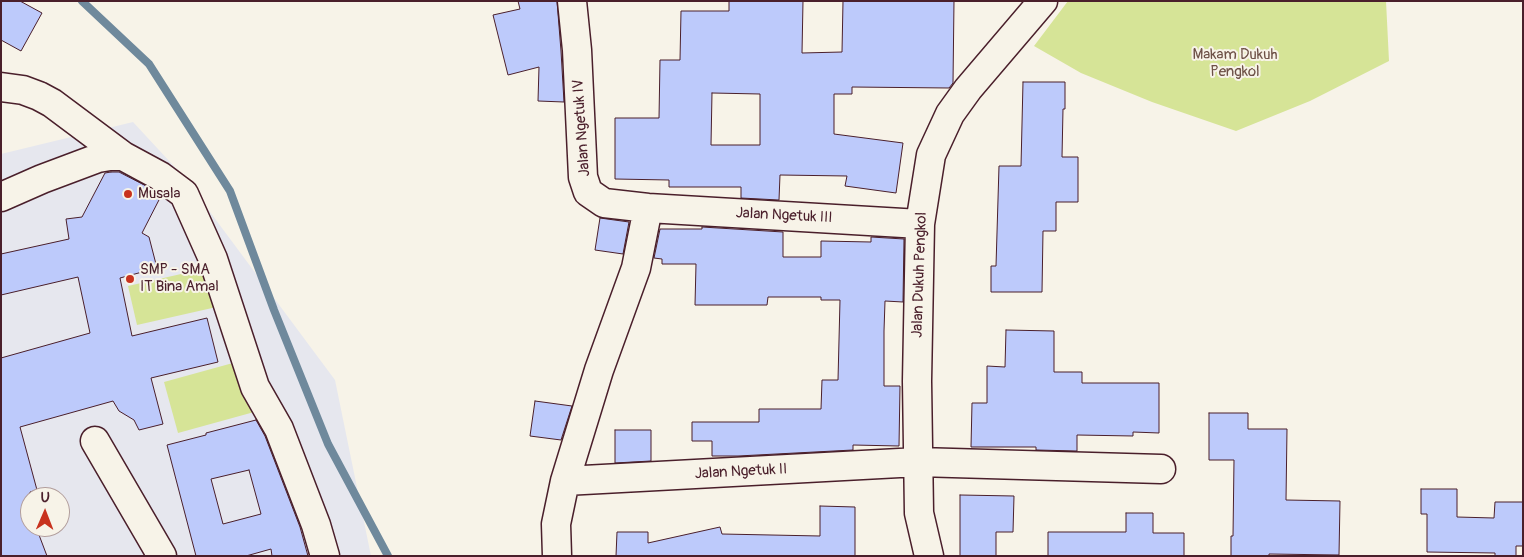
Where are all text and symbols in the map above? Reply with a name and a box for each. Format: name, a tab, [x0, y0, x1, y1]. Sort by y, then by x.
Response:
park label: Makam Dukuh Pengkol	[1192, 46, 1278, 81]
street label: Jalan Ngetuk IV	[570, 79, 594, 177]
place label: Musala	[138, 185, 181, 203]
marker: Musala	[122, 188, 134, 200]
street label: Jalan Ngetuk III	[735, 204, 833, 228]
street label: Jalan Dukuh Pengkol	[909, 212, 931, 338]
place label: SMP - SMA IT Bina Amal	[140, 261, 219, 296]
marker: SMP - SMA IT Bina Amal	[124, 273, 136, 285]
street label: Jalan Ngetuk II	[694, 461, 788, 483]
north arrow	[20, 487, 70, 537]
text: U	[40, 489, 50, 506]

